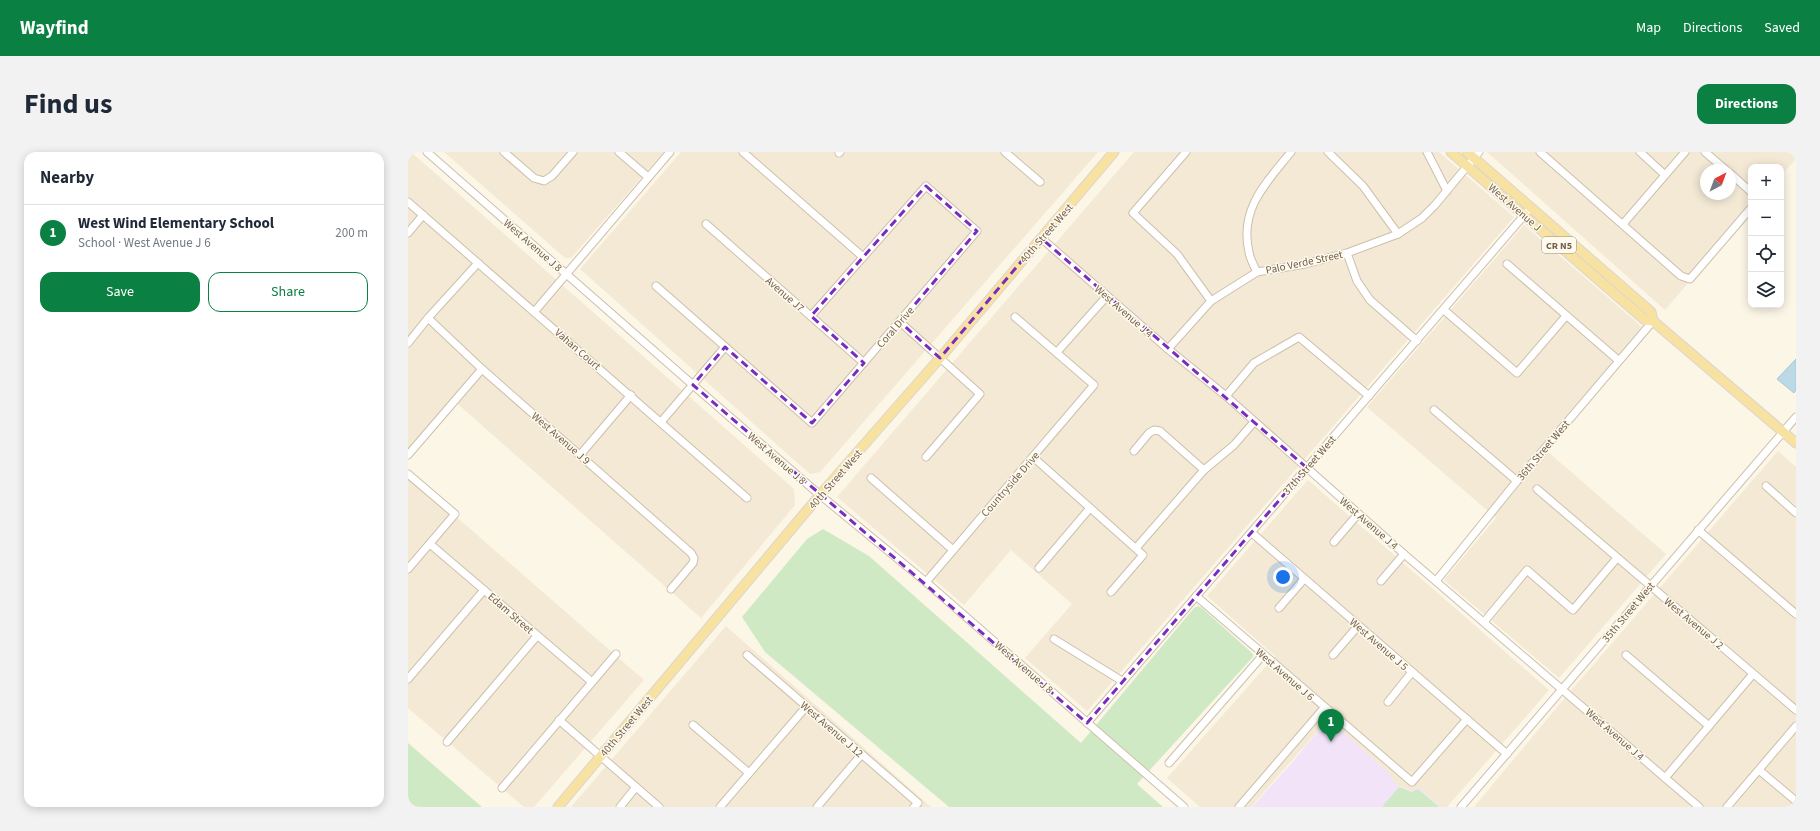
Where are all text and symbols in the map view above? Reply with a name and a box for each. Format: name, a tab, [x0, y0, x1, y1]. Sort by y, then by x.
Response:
text: Wayfind	[20, 15, 89, 42]
text: Map	[1636, 18, 1661, 38]
text: Directions	[1683, 18, 1742, 38]
text: Saved	[1764, 18, 1800, 38]
text: Find us	[24, 84, 112, 124]
button: Directions	[1697, 84, 1796, 124]
north arrow	[1700, 164, 1736, 200]
map controls	[1748, 164, 1784, 308]
button: +	[1748, 164, 1784, 200]
text: Nearby	[40, 166, 94, 190]
street label: West Avenue J	[1485, 180, 1544, 235]
street label: 40th Street West	[1016, 200, 1077, 266]
button: −	[1748, 200, 1784, 236]
text: West Wind Elementary School	[78, 213, 274, 234]
street label: West Avenue J 8	[500, 216, 566, 275]
text: 1	[50, 224, 56, 242]
text: 200 m	[335, 224, 368, 242]
text: School · West Avenue J 6	[78, 234, 211, 252]
button: locate	[1748, 236, 1784, 272]
road number: CR N5	[1542, 237, 1576, 253]
street label: Palo Verde Street	[1264, 247, 1344, 278]
button: Save	[40, 272, 200, 312]
button: Share	[208, 272, 368, 312]
button: layers	[1748, 272, 1784, 308]
street label: Avenue J7	[762, 273, 807, 315]
street label: West Avenue J 4	[1091, 282, 1157, 341]
street label: Coral Drive	[873, 303, 918, 351]
street label: Vahan Court	[551, 325, 604, 374]
street label: West Avenue J 9	[528, 409, 593, 468]
street label: 36th Street West	[1514, 417, 1573, 484]
street label: West Avenue J 8	[744, 429, 810, 488]
street label: 37th Street West	[1279, 432, 1340, 498]
street label: 40th Street West	[805, 446, 866, 512]
street label: Countryside Drive	[978, 448, 1043, 520]
street label: West Avenue J 4	[1336, 494, 1402, 553]
your location	[1273, 567, 1293, 587]
street label: 35th Street West	[1599, 579, 1658, 646]
street label: Edam Street	[485, 589, 537, 638]
street label: West Avenue J 2	[1661, 594, 1727, 653]
street label: West Avenue J 5	[1346, 615, 1411, 674]
street label: West Avenue J 8	[991, 638, 1057, 697]
street label: West Avenue J 6	[1252, 645, 1318, 704]
street label: 40th Street West	[597, 693, 656, 760]
street label: West Avenue J 12	[797, 698, 866, 761]
street label: West Avenue J 4	[1582, 705, 1648, 764]
pin: 1	[1318, 709, 1344, 742]

